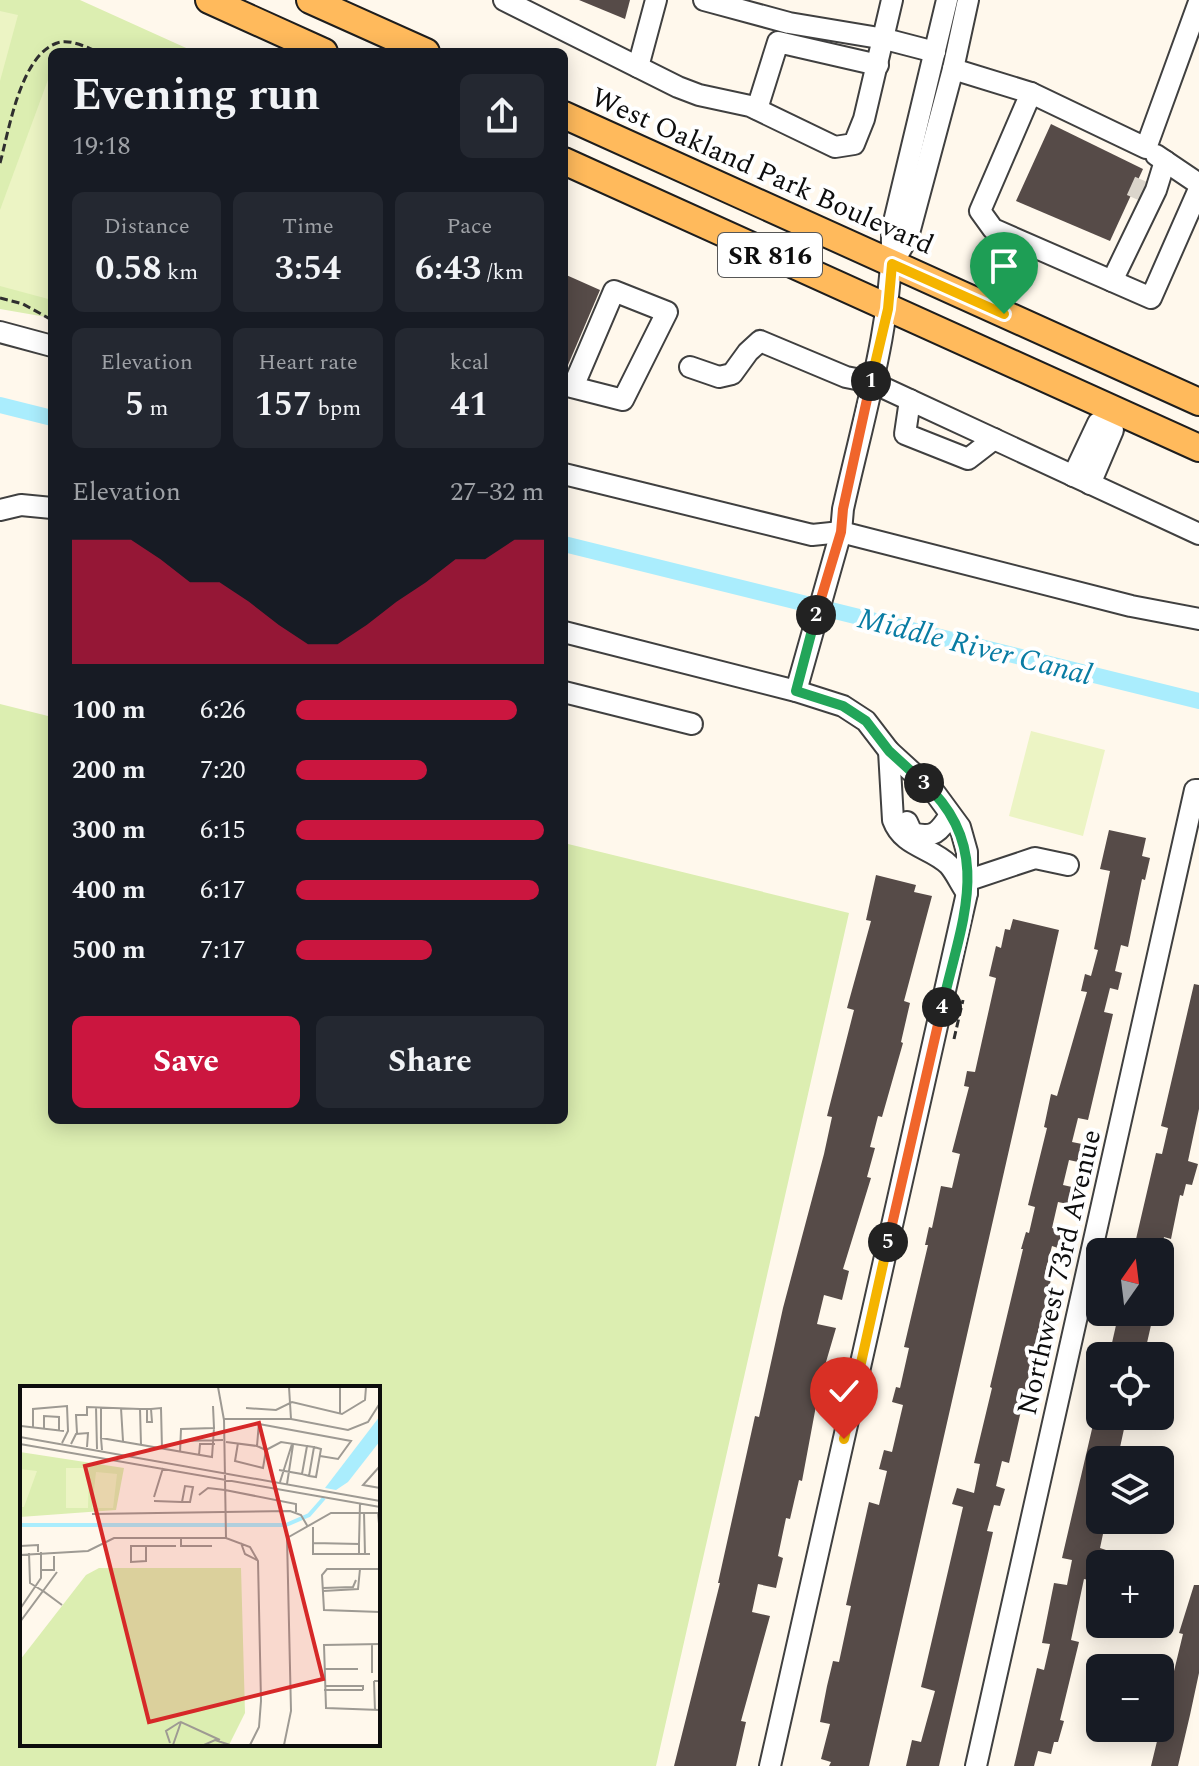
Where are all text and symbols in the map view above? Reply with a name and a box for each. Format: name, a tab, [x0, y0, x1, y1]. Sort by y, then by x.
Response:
text: Evening run	[72, 62, 320, 129]
button: share	[460, 74, 544, 158]
street label: West Oakland Park Boulevard	[584, 76, 941, 267]
text: 19:18	[72, 126, 131, 166]
text: Distance	[104, 210, 190, 243]
text: Time	[282, 210, 334, 243]
text: Pace	[447, 210, 492, 243]
pin	[970, 232, 1038, 314]
road number: SR 816	[718, 233, 822, 277]
text: 0.58	[95, 243, 161, 295]
text: 3:54	[275, 243, 341, 295]
text: 6:43	[415, 243, 481, 295]
icon: arrive	[982, 244, 1026, 288]
text: km	[161, 256, 198, 289]
text: /km	[481, 256, 524, 289]
text: Elevation	[101, 346, 193, 379]
text: Heart rate	[258, 346, 358, 379]
text: kcal	[450, 346, 489, 379]
pin: 1	[851, 361, 891, 401]
text: 1	[865, 364, 877, 397]
text: 5	[125, 379, 144, 431]
text: 157	[255, 379, 312, 431]
text: 41	[450, 379, 488, 431]
text: m	[144, 392, 168, 425]
text: bpm	[312, 392, 361, 425]
text: Elevation	[72, 472, 181, 512]
text: 27–32 m	[450, 472, 544, 512]
pin: 2	[796, 595, 836, 635]
water label: Middle River Canal	[853, 596, 1097, 698]
text: 2	[810, 598, 822, 631]
text: 100 m	[72, 690, 146, 730]
text: 6:26	[200, 690, 246, 730]
text: 200 m	[72, 750, 146, 790]
text: 7:20	[200, 750, 246, 790]
pin: 3	[904, 763, 944, 803]
text: 3	[918, 766, 930, 799]
text: 300 m	[72, 810, 146, 850]
text: 6:15	[200, 810, 246, 850]
text: 400 m	[72, 870, 146, 910]
text: 6:17	[200, 870, 246, 910]
text: 500 m	[72, 930, 146, 970]
text: 7:17	[200, 930, 246, 970]
pin: 4	[922, 987, 962, 1027]
text: 4	[936, 990, 948, 1023]
button: Save	[72, 1016, 300, 1108]
button: Share	[316, 1016, 544, 1108]
street label: Northwest 73rd Avenue	[1006, 1125, 1113, 1419]
pin: 5	[868, 1222, 908, 1262]
text: 5	[882, 1225, 894, 1258]
north arrow	[1086, 1238, 1174, 1326]
map controls	[1086, 1238, 1174, 1742]
button: locate	[1086, 1342, 1174, 1430]
pin	[810, 1357, 878, 1439]
icon: check	[822, 1369, 866, 1413]
inset map	[20, 1386, 380, 1746]
button: layers	[1086, 1446, 1174, 1534]
button: +	[1086, 1550, 1174, 1638]
button: −	[1086, 1654, 1174, 1742]

